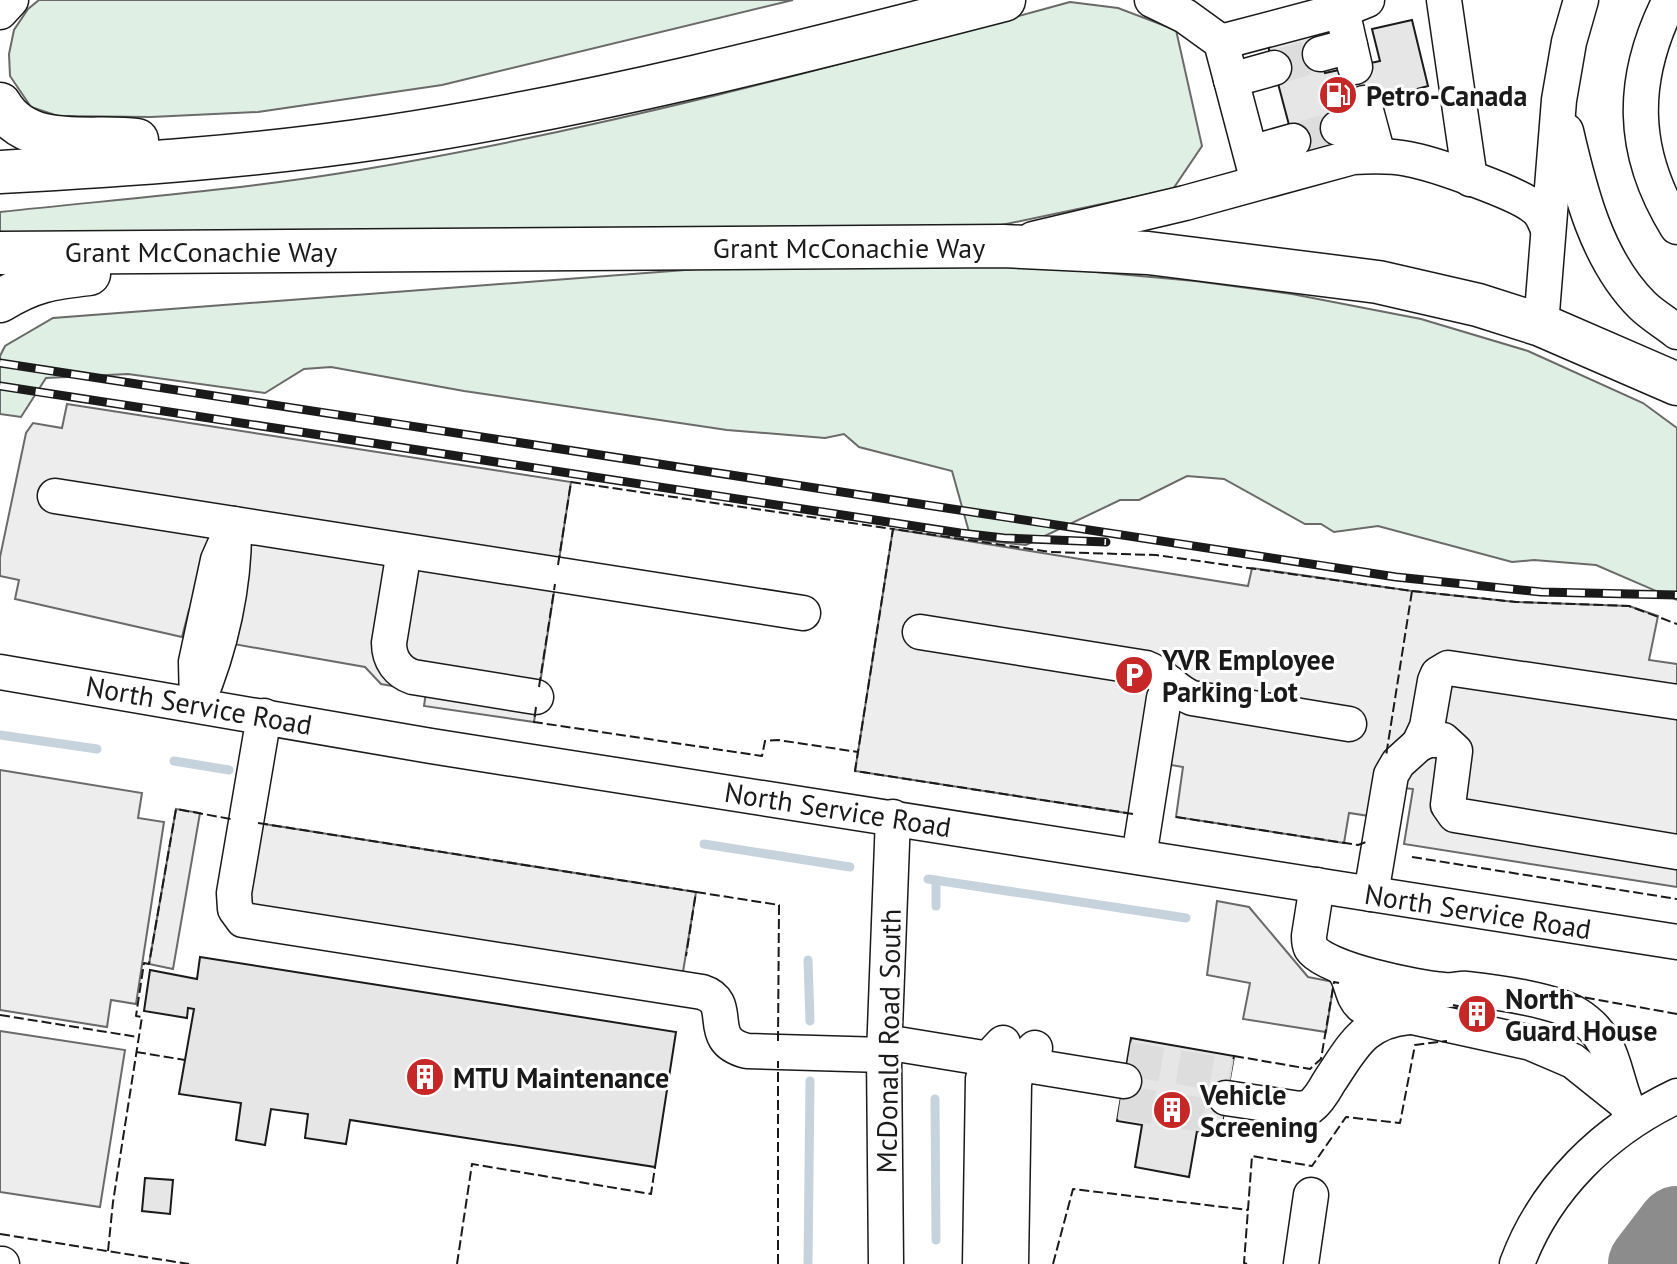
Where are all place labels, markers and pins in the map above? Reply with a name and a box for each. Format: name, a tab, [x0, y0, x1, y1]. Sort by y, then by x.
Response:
fuel station icon: Petro-Canada	[1317, 74, 1359, 116]
place label: Petro-Canada	[1366, 77, 1527, 114]
place label: YVR Employee Parking Lot	[1161, 641, 1335, 710]
parking icon: YVR Employee Parking Lot	[1113, 654, 1155, 696]
place label: North Guard House	[1505, 980, 1657, 1049]
building icon: North Guard House	[1456, 993, 1498, 1035]
building icon: MTU Maintenance	[404, 1056, 446, 1098]
place label: MTU Maintenance	[453, 1059, 669, 1096]
place label: Vehicle Screening	[1199, 1076, 1318, 1145]
building icon: Vehicle Screening	[1151, 1089, 1193, 1131]

